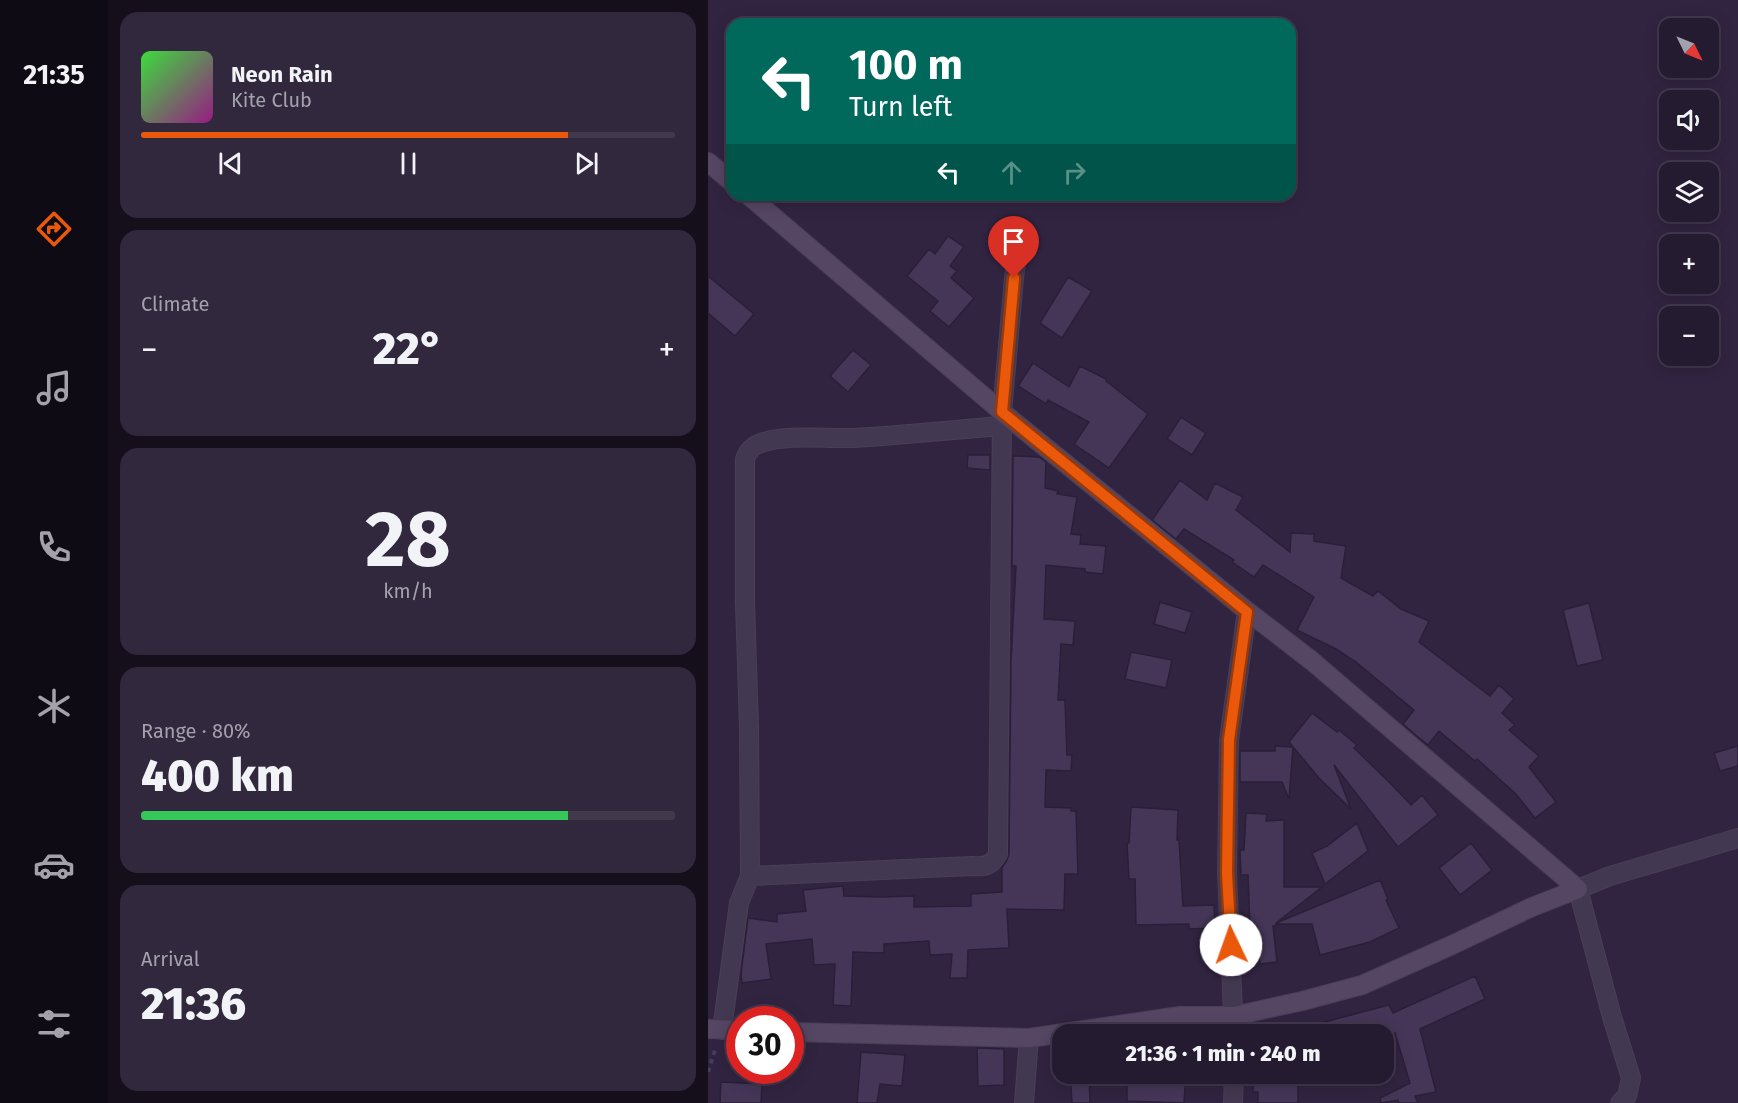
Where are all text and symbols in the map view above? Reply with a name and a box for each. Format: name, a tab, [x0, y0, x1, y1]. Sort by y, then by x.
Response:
north arrow	[1659, 18, 1719, 78]
map controls	[1659, 18, 1719, 366]
text: 100 m	[849, 40, 963, 90]
icon: left	[750, 42, 828, 120]
text: 21:35	[23, 59, 85, 91]
text: Neon Rain	[231, 61, 333, 88]
text: Kite Club	[231, 88, 312, 112]
button: sound	[1659, 90, 1719, 150]
text: Turn left	[849, 91, 952, 123]
icon: previous	[214, 147, 247, 180]
icon: pause	[392, 147, 425, 180]
icon: next	[570, 147, 603, 180]
icon: left	[932, 156, 965, 189]
icon: ahead	[995, 156, 1028, 189]
icon: right	[1058, 156, 1091, 189]
button: layers	[1659, 162, 1719, 222]
icon: directions	[33, 208, 75, 250]
pin	[988, 216, 1039, 278]
icon: arrive	[997, 225, 1030, 258]
button: +	[1659, 234, 1719, 294]
text: Climate	[141, 292, 209, 316]
button: −	[1659, 306, 1719, 366]
text: 22°	[373, 322, 443, 376]
text: −	[141, 330, 158, 370]
text: +	[659, 330, 675, 370]
icon: music	[33, 367, 75, 409]
text: 28	[365, 493, 451, 587]
icon: phone	[33, 526, 75, 568]
text: km/h	[383, 579, 433, 603]
icon: climate	[33, 685, 75, 727]
text: Range · 80%	[141, 719, 251, 743]
text: 400 km	[141, 749, 294, 803]
icon: car	[33, 844, 75, 886]
position arrow	[1199, 913, 1263, 977]
text: Arrival	[141, 947, 200, 971]
text: 21:36	[141, 977, 246, 1031]
icon: filters	[33, 1003, 75, 1045]
speed limit sign: 30	[726, 1006, 804, 1084]
text: 21:36 · 1 min · 240 m	[1126, 1040, 1320, 1067]

